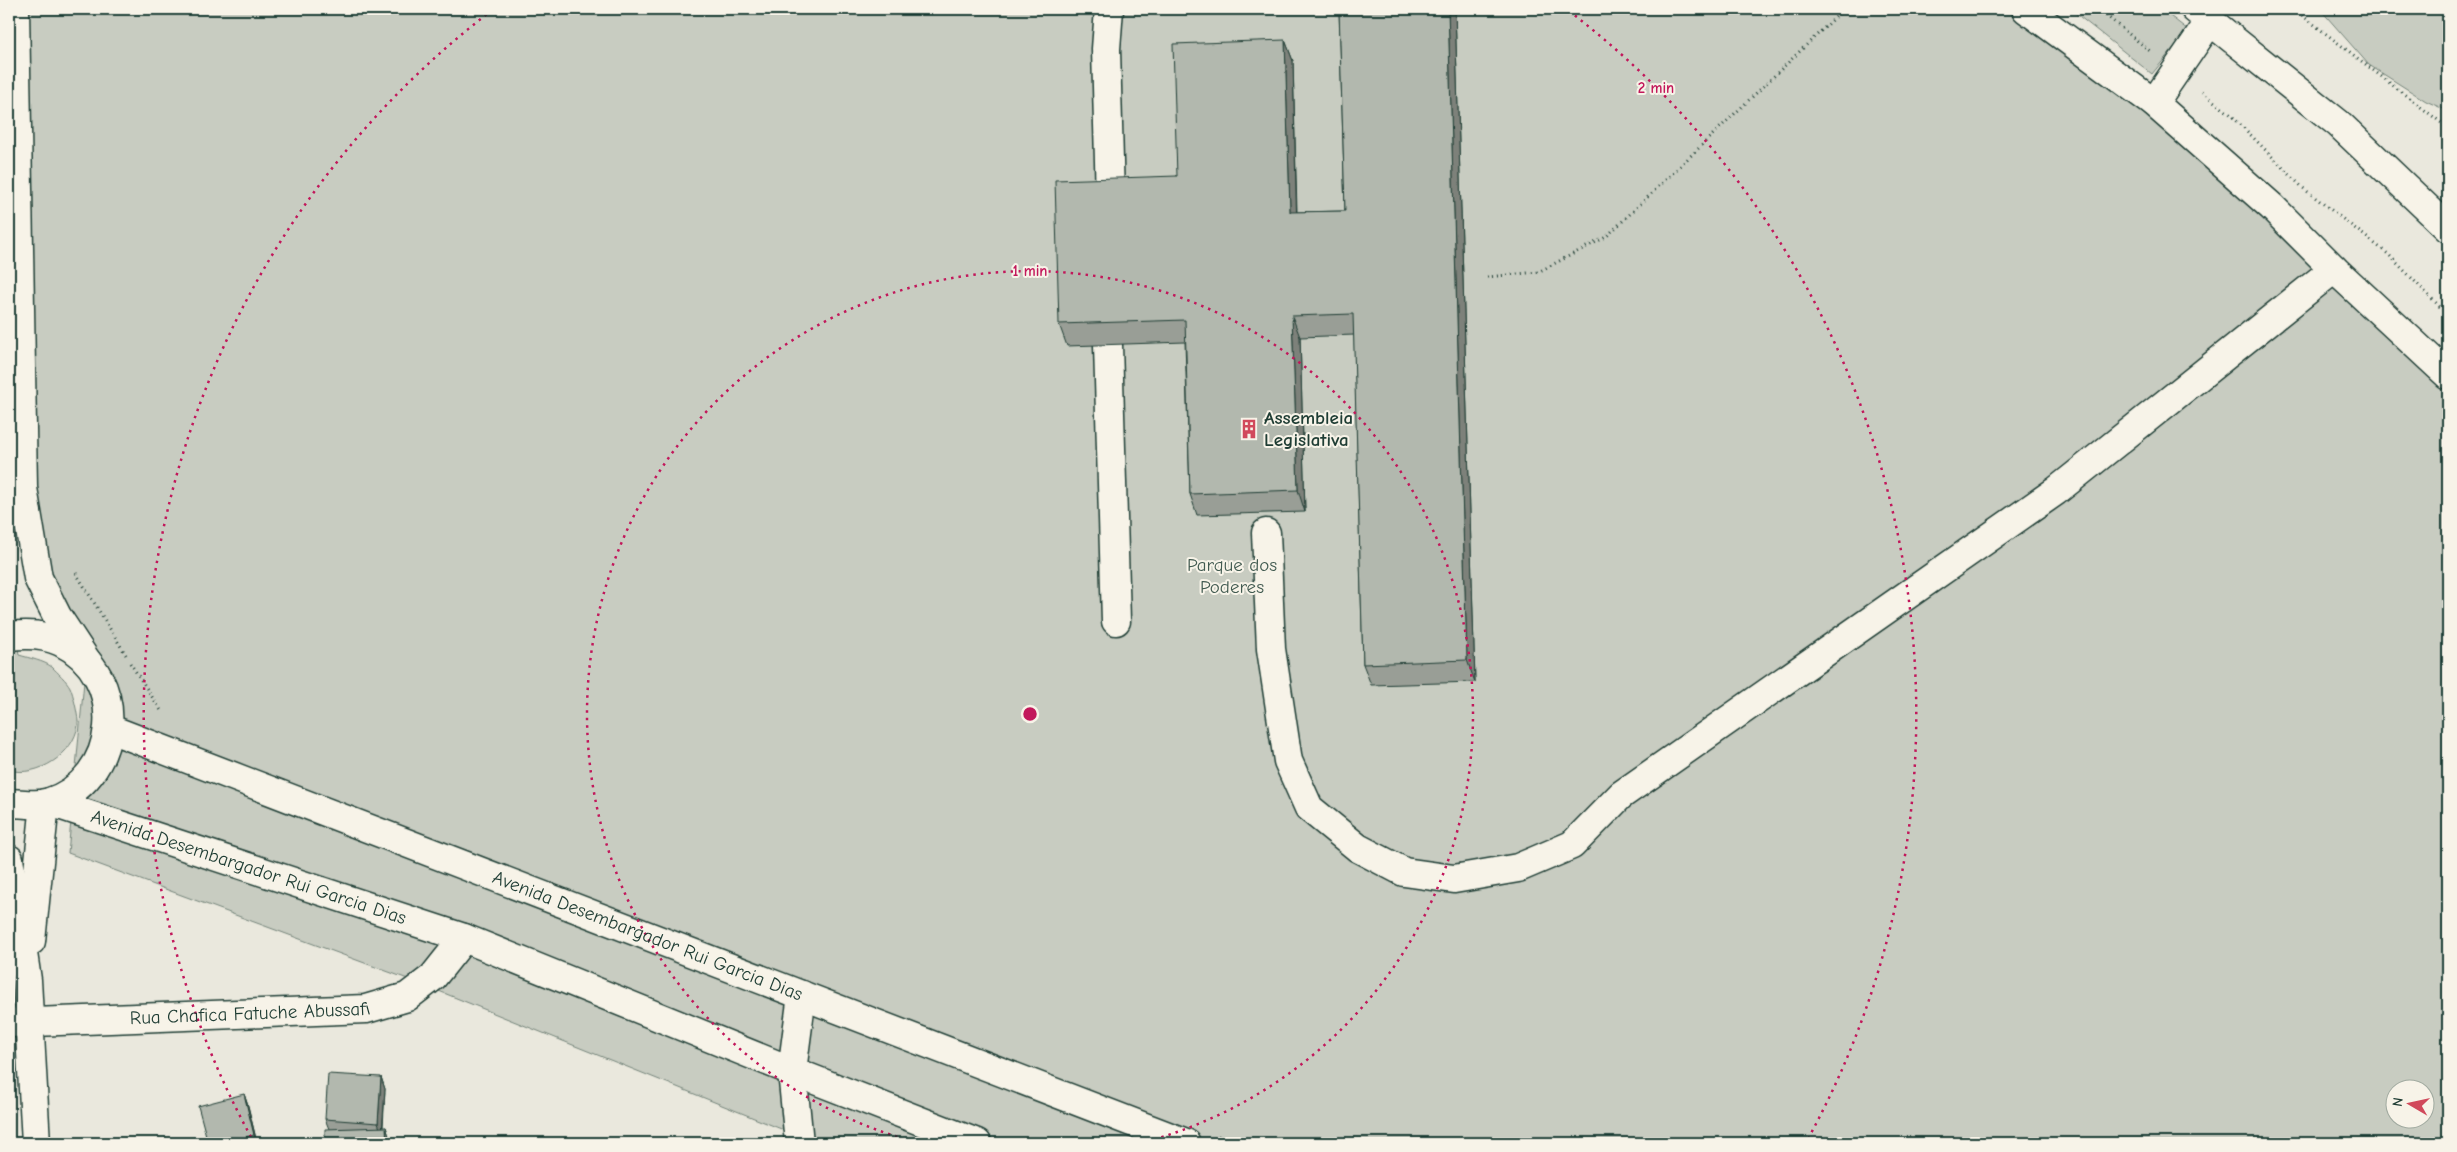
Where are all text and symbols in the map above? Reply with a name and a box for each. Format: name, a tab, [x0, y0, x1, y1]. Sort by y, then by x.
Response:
text: 2 min	[1638, 79, 1674, 97]
text: 1 min	[1013, 262, 1047, 280]
place label: Assembleia Legislativa	[1264, 407, 1353, 451]
building icon: Assembleia Legislativa	[1238, 418, 1260, 440]
park label: Parque dos Poderes	[1187, 554, 1277, 598]
centre of rings	[1021, 705, 1039, 723]
street label: Avenida Desembargador Rui Garcia Dias	[88, 805, 409, 929]
street label: Avenida Desembargador Rui Garcia Dias	[489, 866, 806, 1005]
street label: Rua Chafica Fatuche Abussafi	[129, 997, 373, 1029]
north arrow	[2384, 1080, 2434, 1130]
text: N	[2389, 1096, 2407, 1108]

